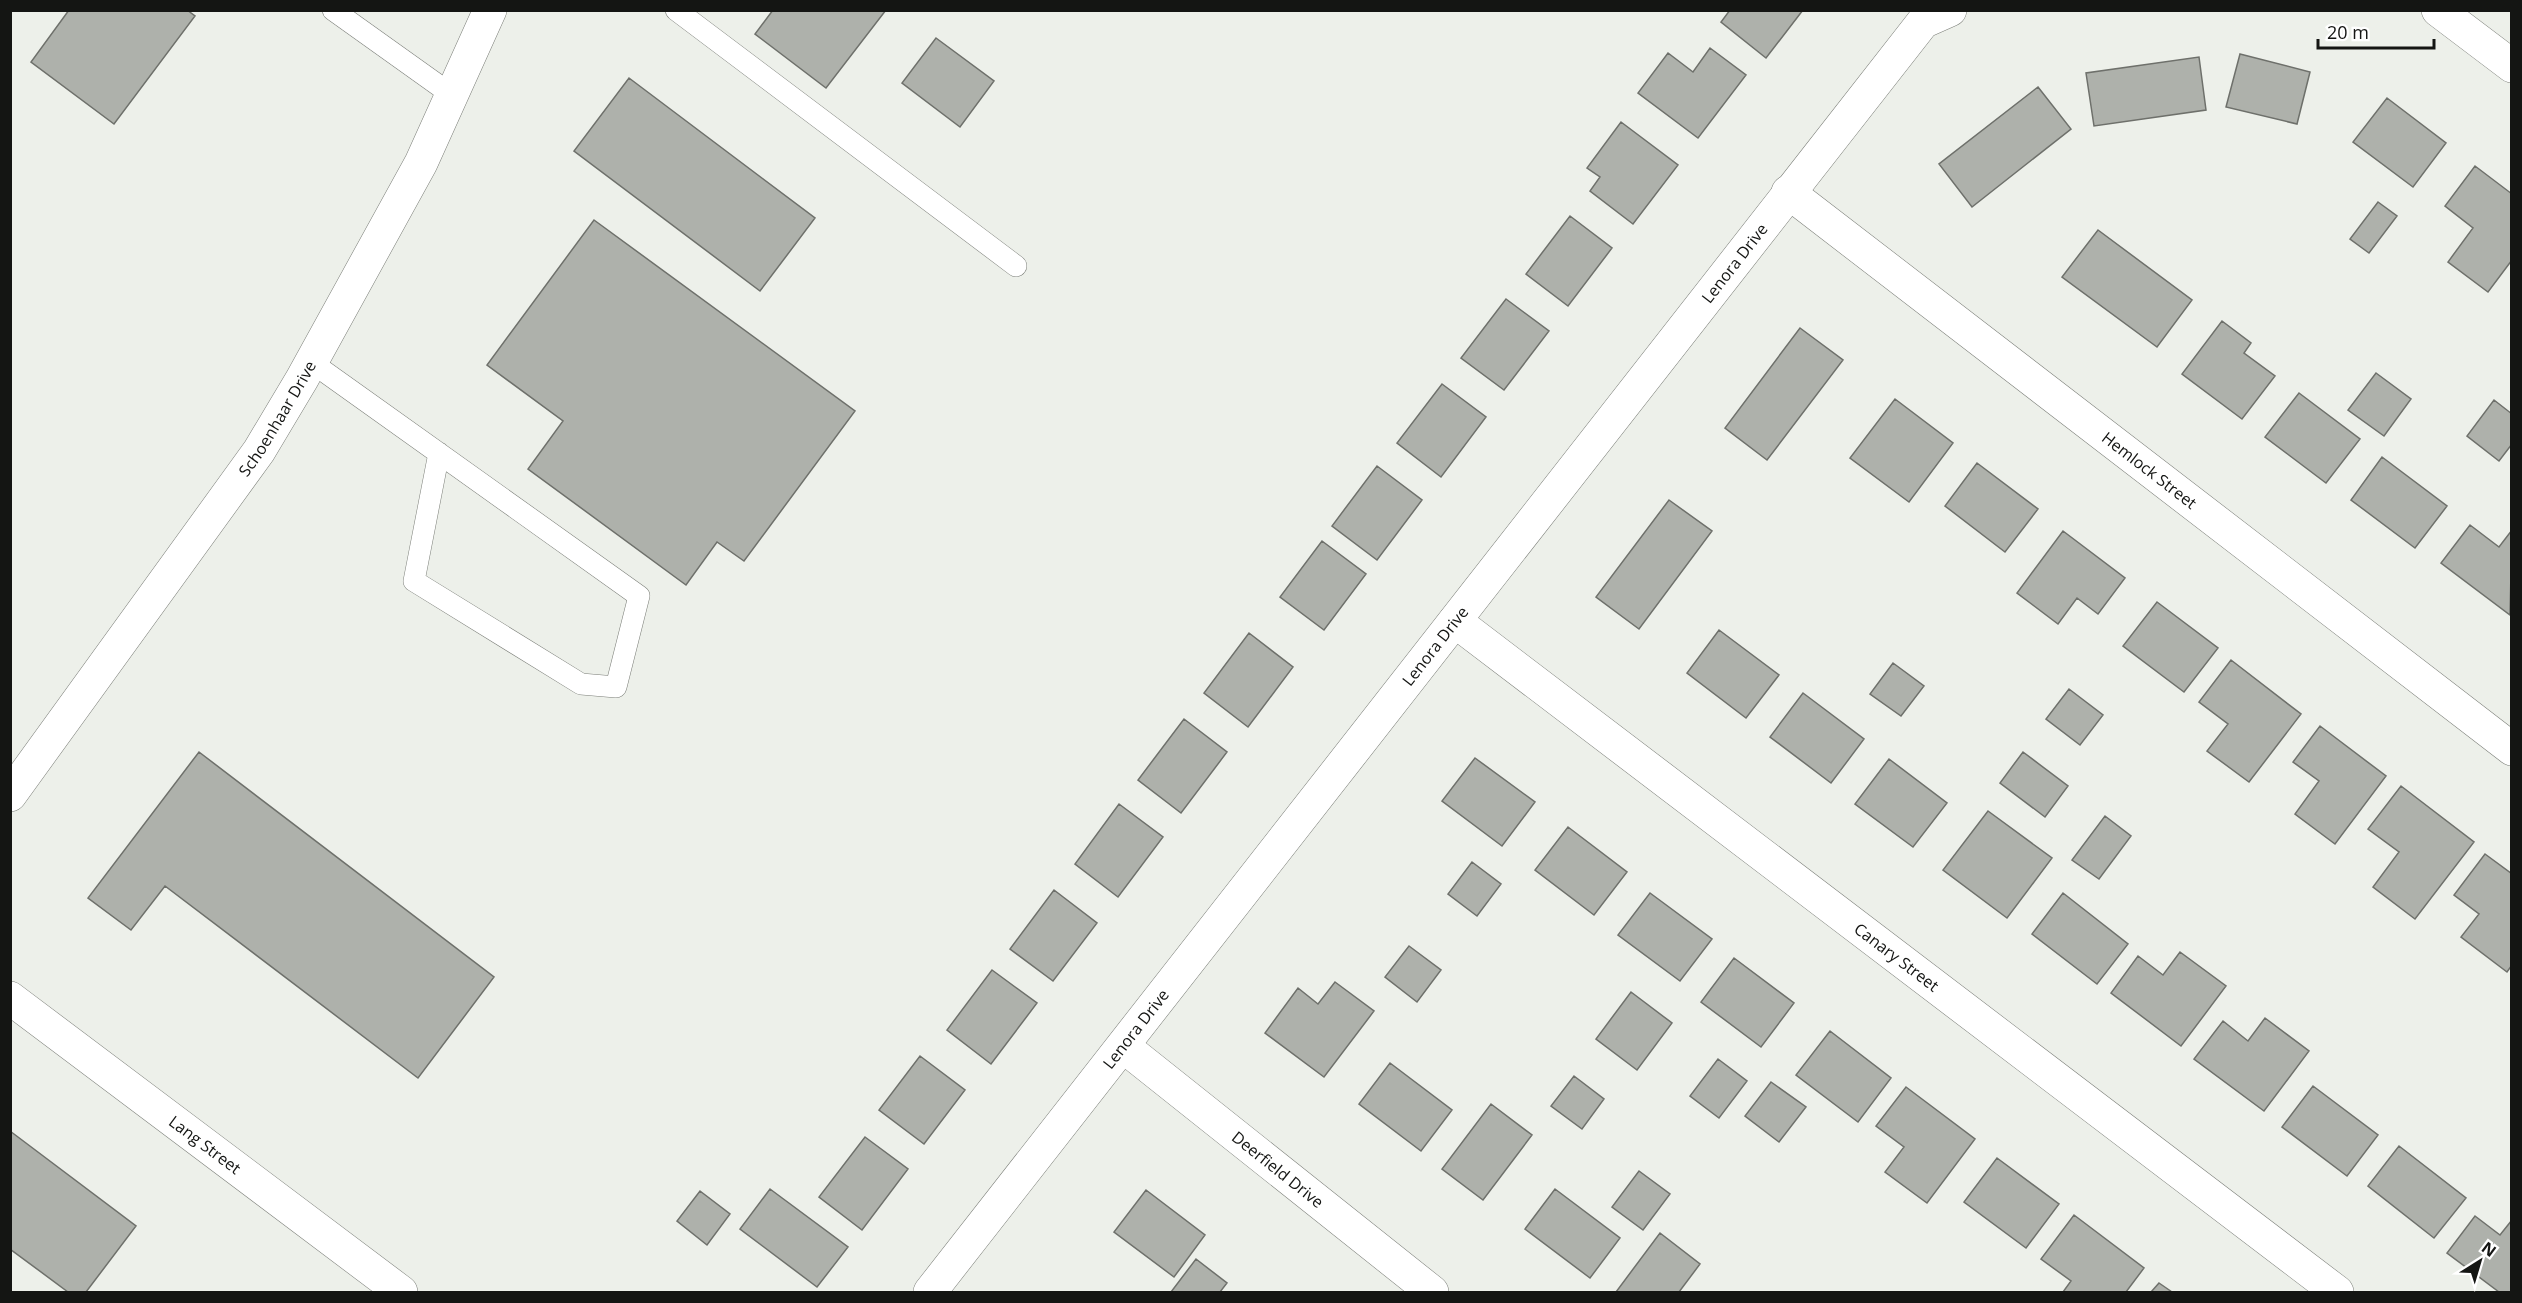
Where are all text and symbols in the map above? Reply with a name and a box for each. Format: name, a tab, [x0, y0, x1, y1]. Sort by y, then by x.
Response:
scale bar	[2318, 12, 2434, 50]
text: 20 m	[2327, 20, 2369, 44]
street label: Lenora Drive	[1696, 219, 1773, 308]
street label: Schoenhaar Drive	[233, 357, 321, 481]
street label: Hemlock Street	[2097, 427, 2202, 514]
street label: Lenora Drive	[1397, 602, 1473, 690]
street label: Canary Street	[1850, 918, 1944, 997]
street label: Lenora Drive	[1098, 984, 1174, 1073]
street label: Lang Street	[165, 1110, 246, 1179]
street label: Deerfield Drive	[1227, 1126, 1328, 1213]
north arrow	[2450, 1231, 2510, 1291]
text: N	[2477, 1236, 2501, 1262]

